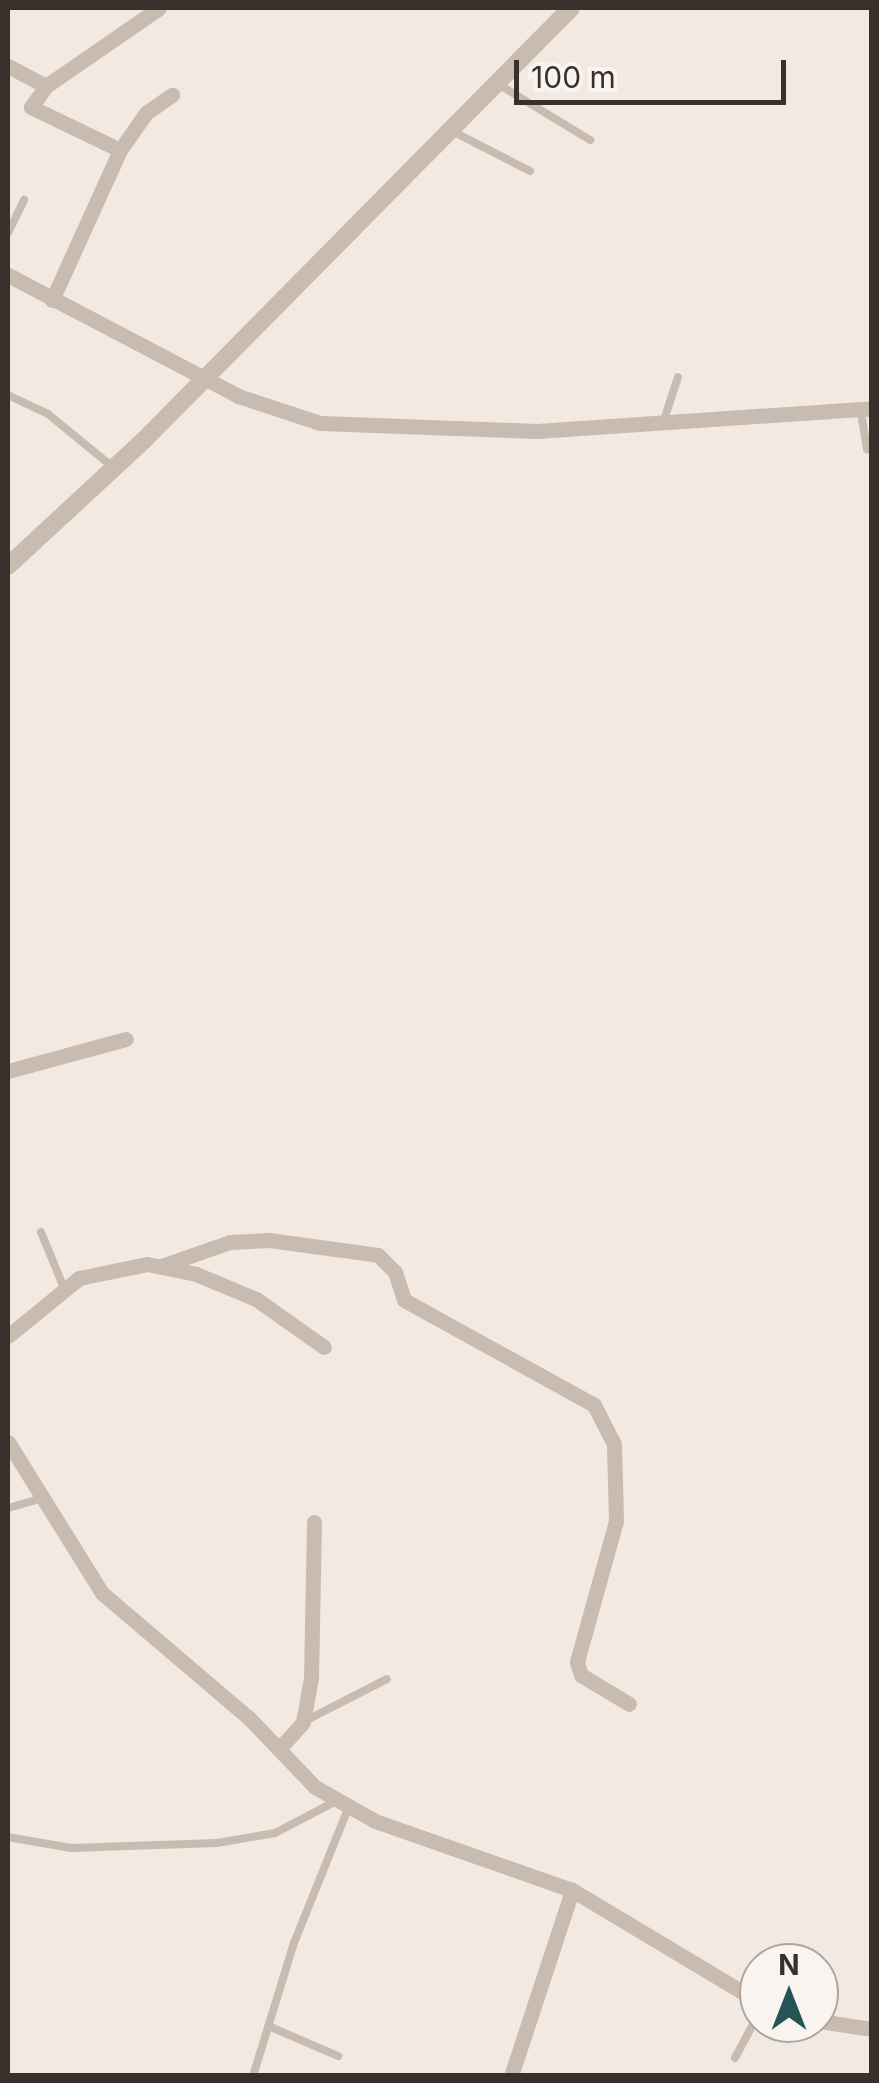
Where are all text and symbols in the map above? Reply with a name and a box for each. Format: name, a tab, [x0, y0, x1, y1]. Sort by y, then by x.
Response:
scale bar	[519, 40, 792, 102]
text: 100 m	[531, 59, 616, 95]
north arrow	[739, 1943, 839, 2043]
text: N	[778, 1948, 800, 1982]

